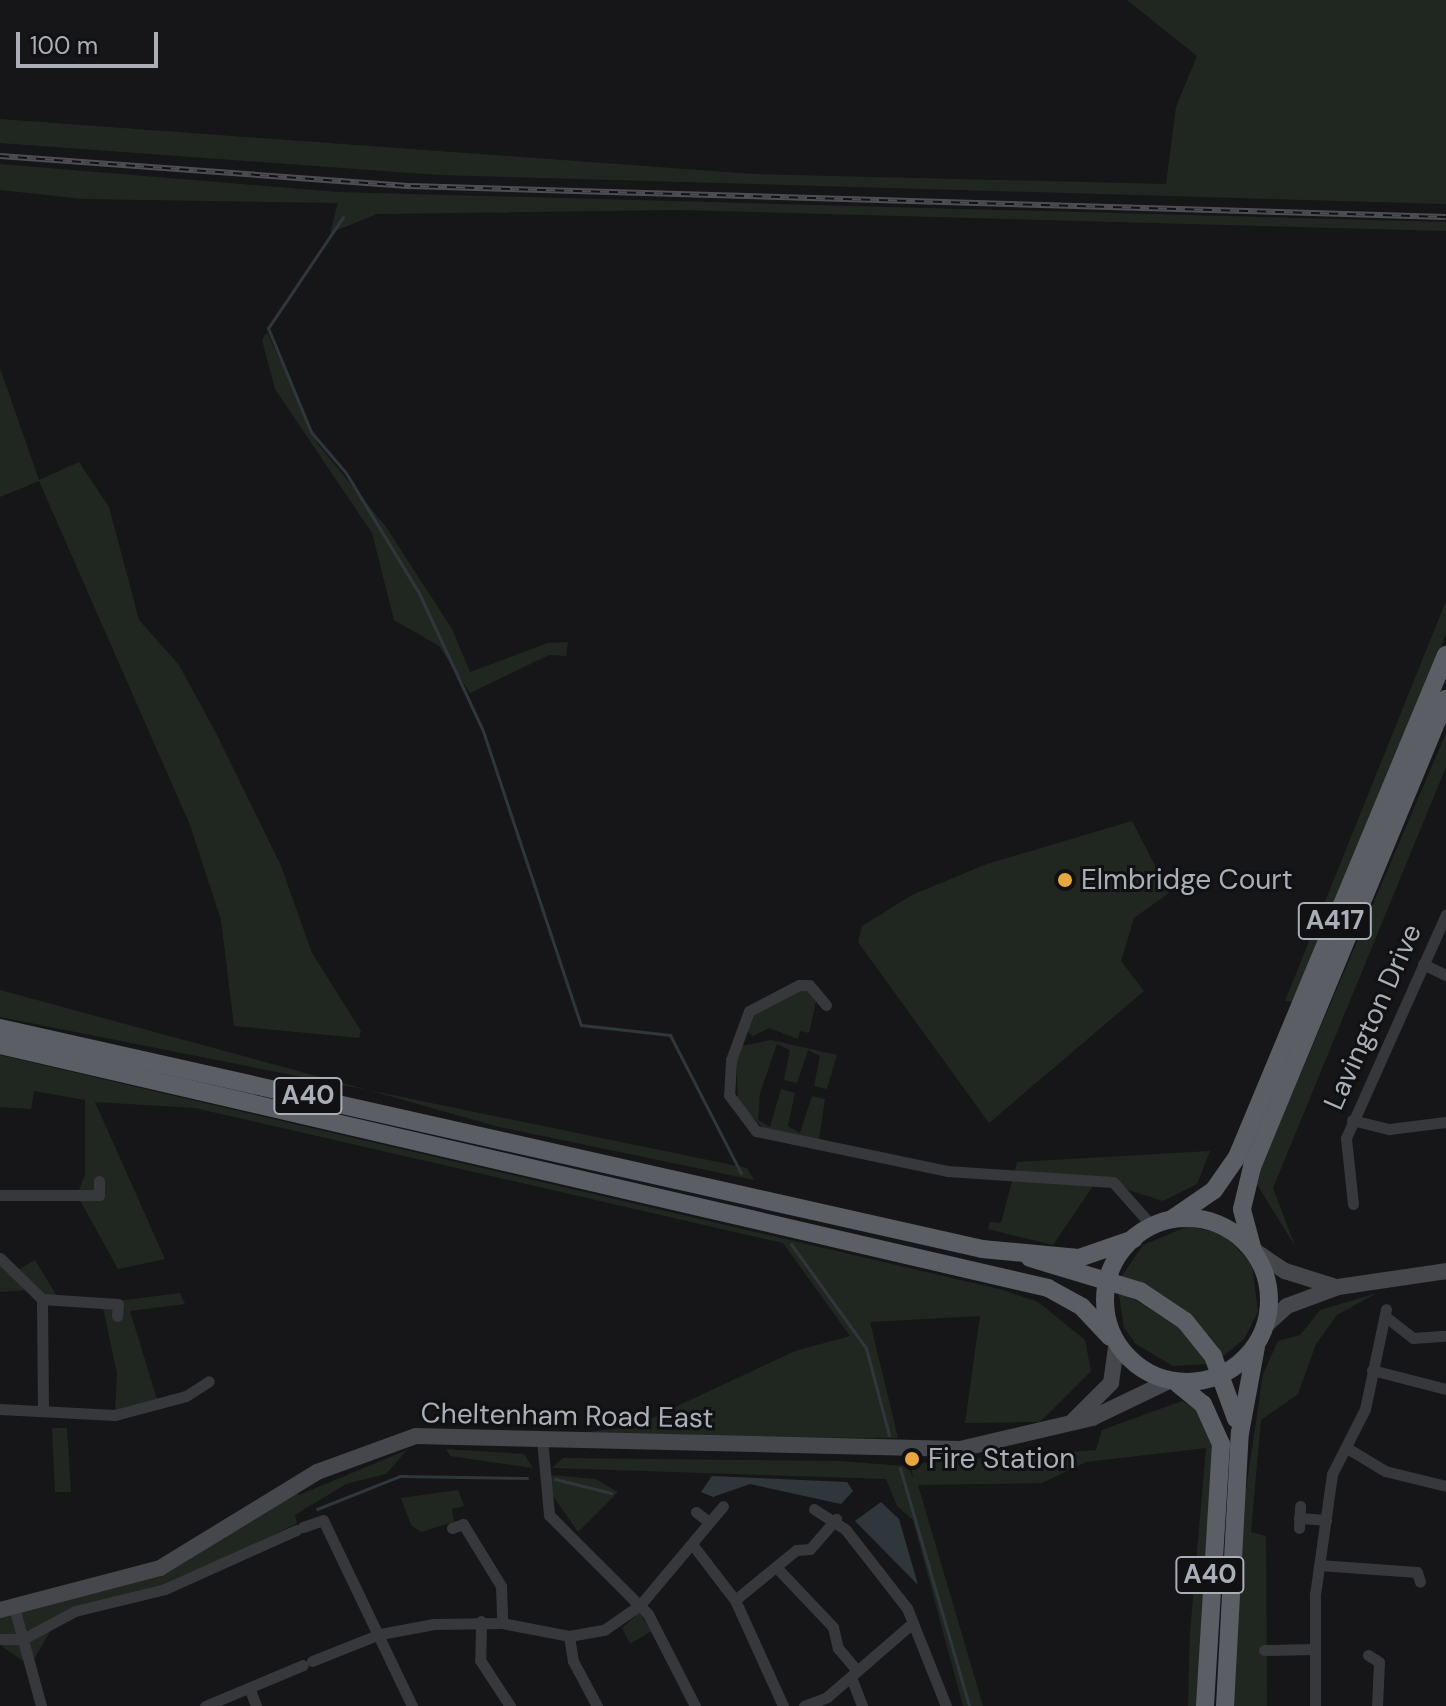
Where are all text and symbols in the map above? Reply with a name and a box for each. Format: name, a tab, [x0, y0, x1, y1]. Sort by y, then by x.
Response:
scale bar	[20, 16, 162, 66]
text: 100 m	[30, 30, 98, 61]
place label: Elmbridge Court	[1081, 863, 1293, 897]
marker: Elmbridge Court	[1056, 871, 1074, 889]
road number: A417	[1297, 899, 1373, 943]
street label: Lavington Drive	[1317, 919, 1429, 1115]
road number: A40	[272, 1074, 344, 1118]
street label: Cheltenham Road East	[420, 1397, 714, 1435]
place label: Fire Station	[928, 1442, 1075, 1476]
marker: Fire Station	[903, 1450, 921, 1468]
road number: A40	[1174, 1553, 1246, 1597]

